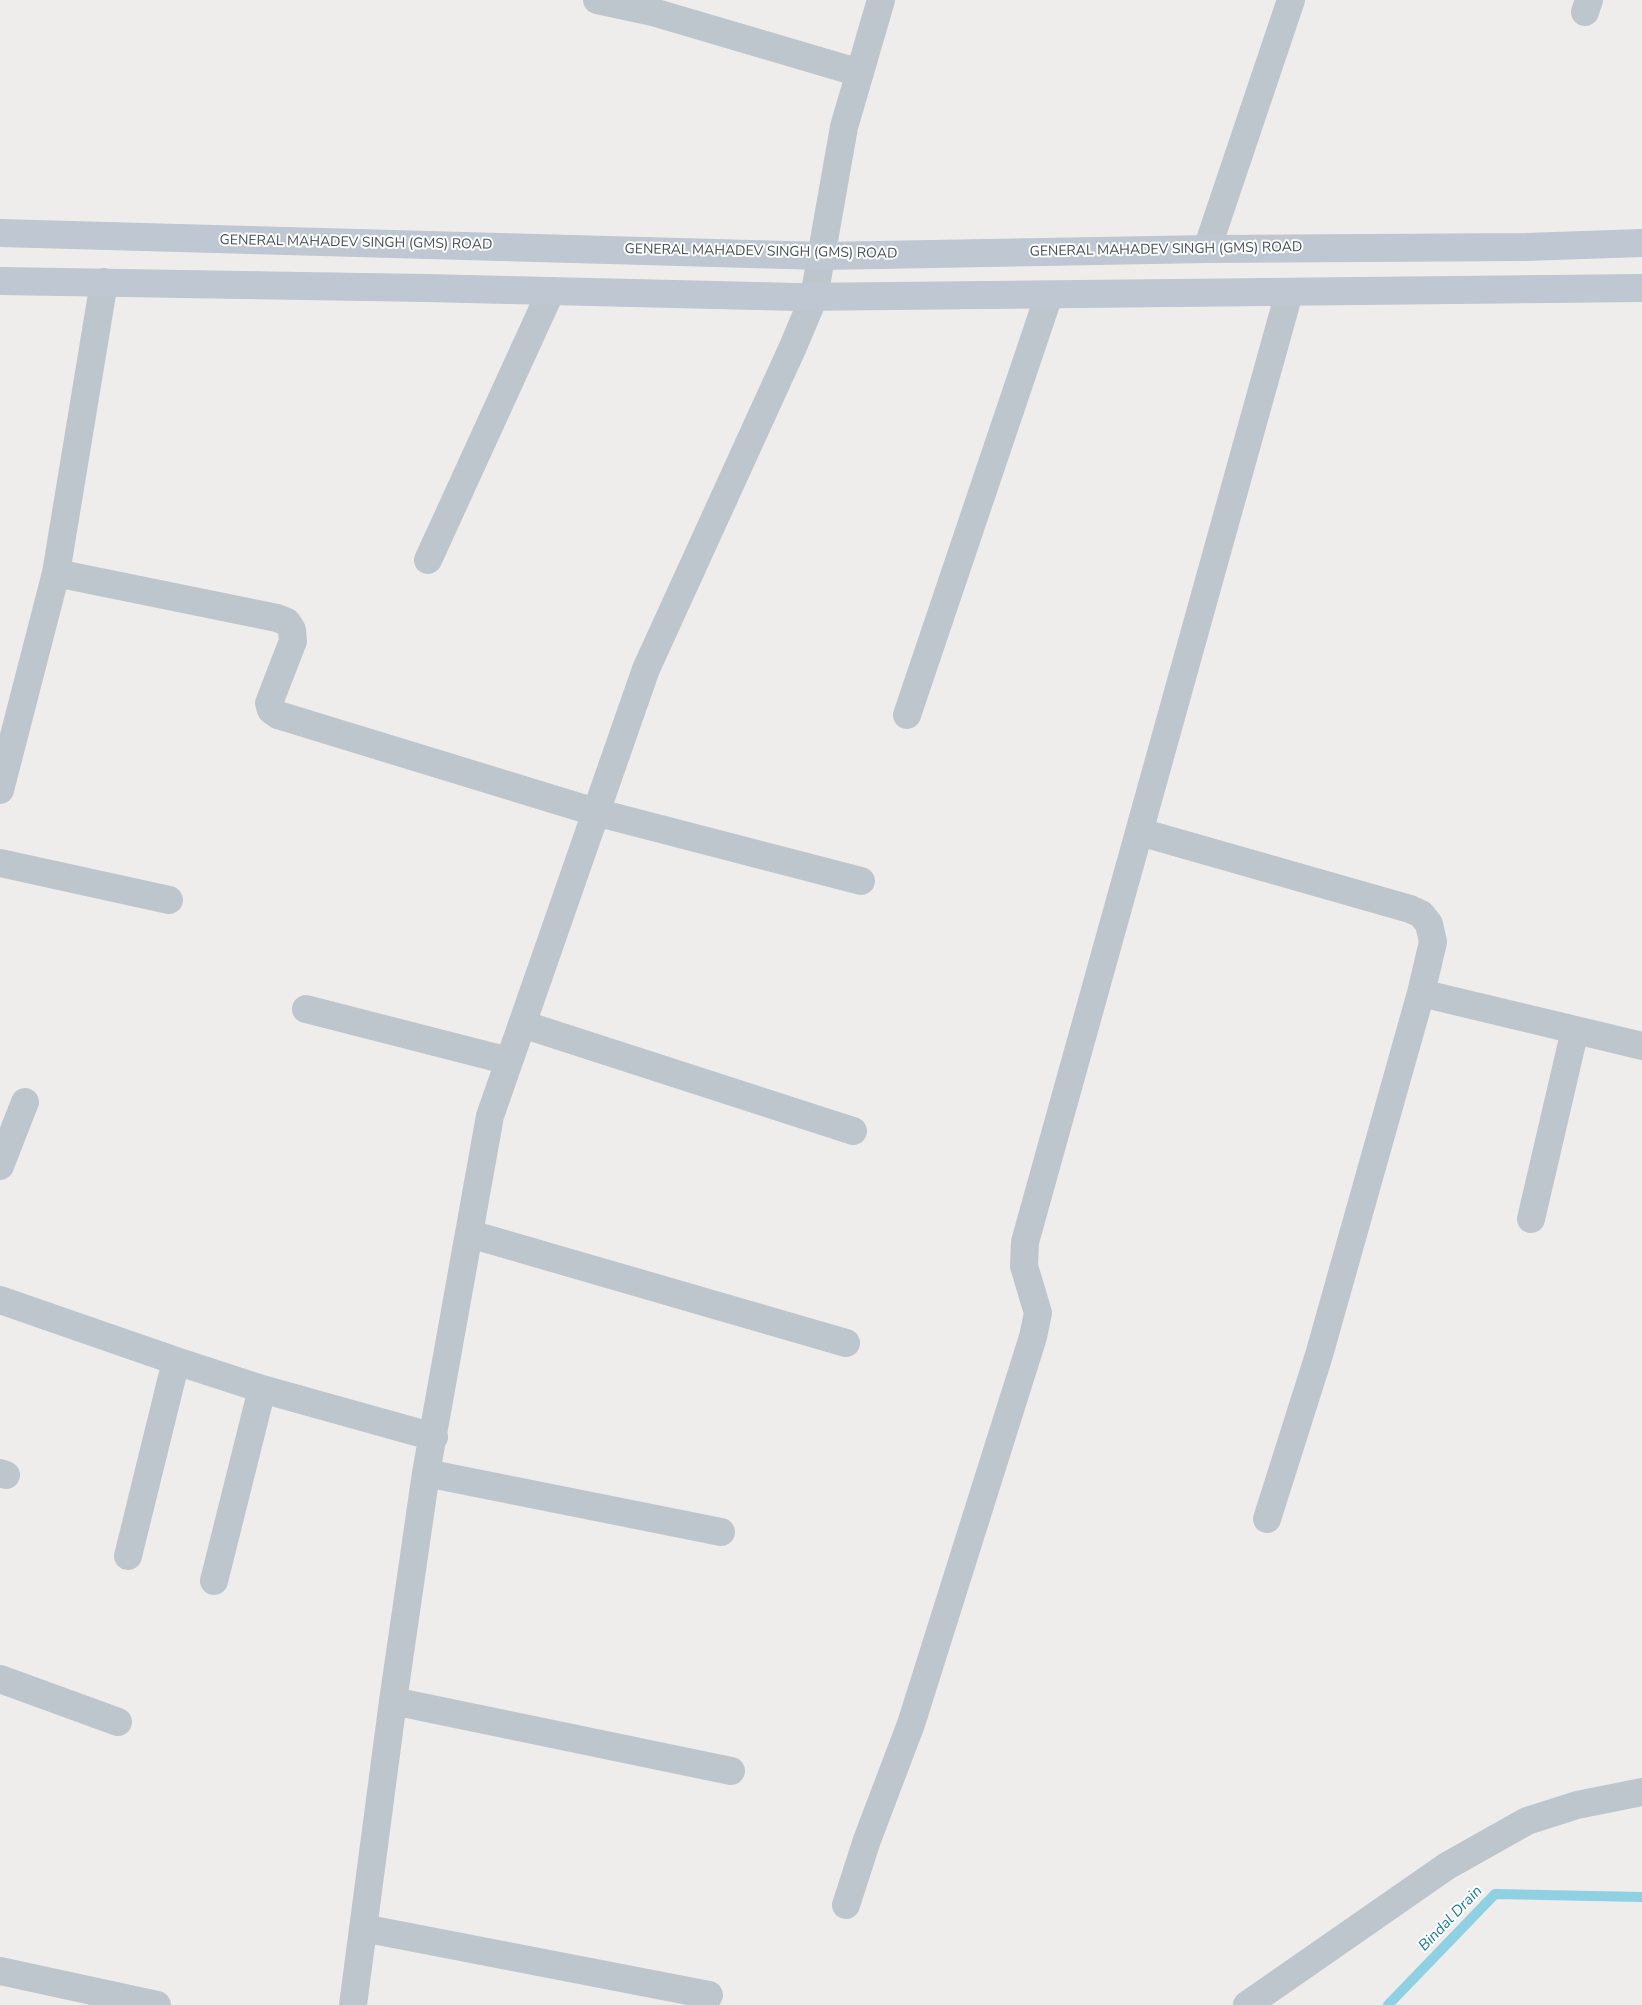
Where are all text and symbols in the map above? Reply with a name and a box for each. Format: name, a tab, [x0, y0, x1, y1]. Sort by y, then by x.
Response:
street label: GENERAL MAHADEV SINGH (GMS) ROAD	[220, 232, 492, 254]
street label: GENERAL MAHADEV SINGH (GMS) ROAD	[1030, 239, 1302, 261]
street label: GENERAL MAHADEV SINGH (GMS) ROAD	[625, 241, 897, 263]
water label: Bindal Drain	[1416, 1883, 1486, 1955]

